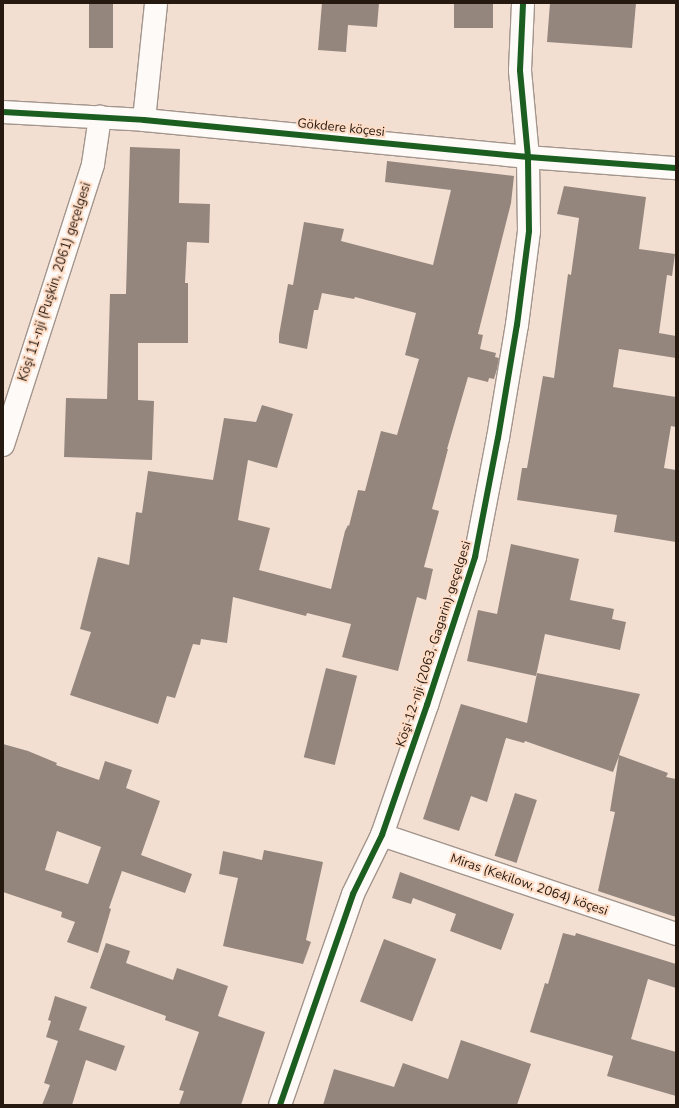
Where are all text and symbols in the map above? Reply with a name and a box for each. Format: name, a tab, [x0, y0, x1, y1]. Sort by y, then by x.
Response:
street label: Gökdere köçesi	[296, 116, 386, 140]
street label: Köşi 11-nji (Puşkin, 2061) geçelgesi	[15, 181, 95, 383]
street label: Köşi 12-nji (2063, Gagarin) geçelgesi	[393, 539, 475, 749]
street label: Miras (Kekilow, 2064) köçesi	[448, 851, 610, 919]

